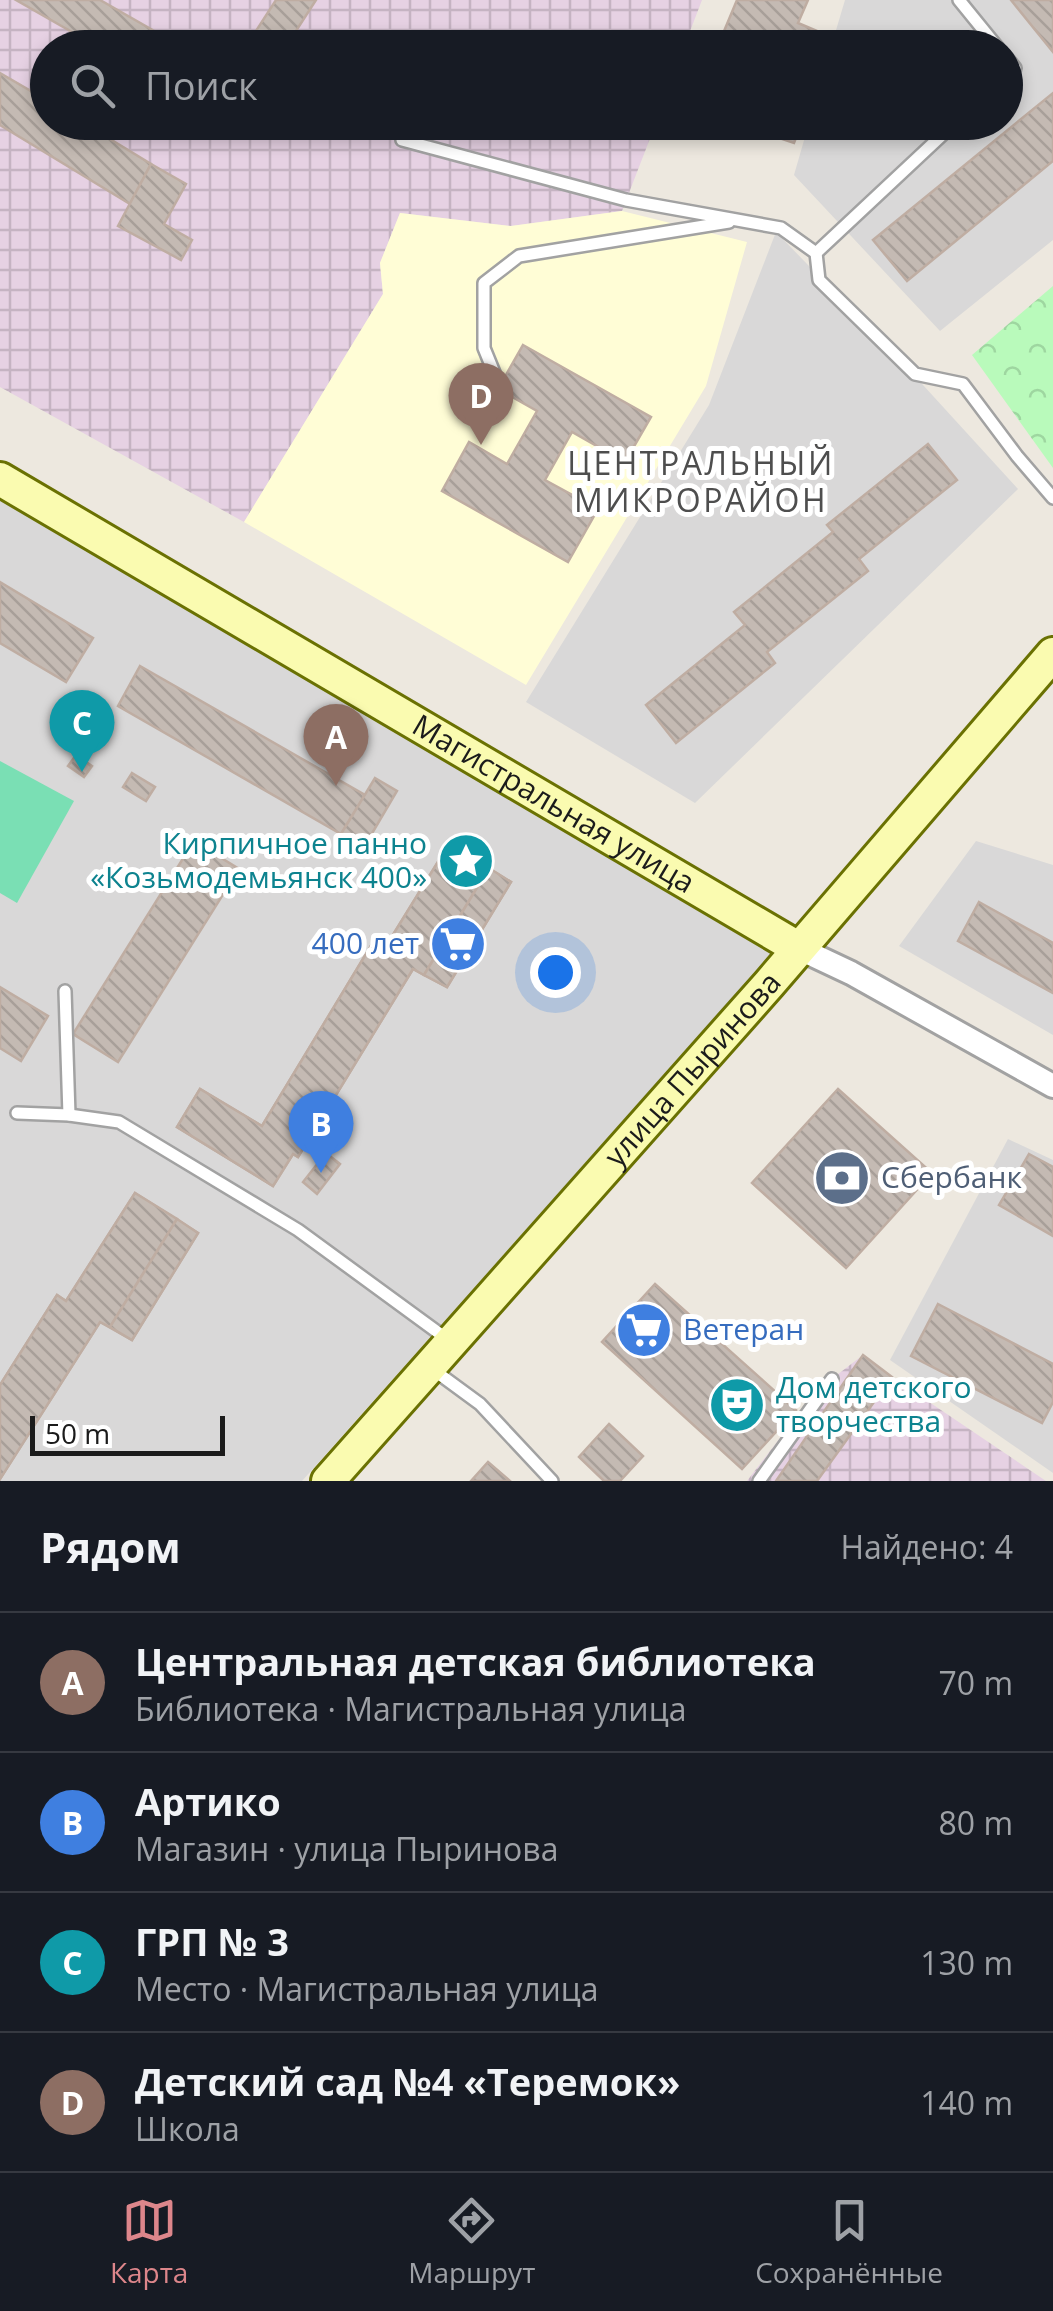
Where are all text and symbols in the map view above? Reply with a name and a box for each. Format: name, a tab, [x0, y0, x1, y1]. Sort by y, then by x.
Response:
search box	[30, 30, 1023, 140]
icon: search	[65, 58, 120, 113]
text: Поиск	[145, 59, 258, 111]
pin: D	[448, 362, 514, 445]
district label: ЦЕНТРАЛЬНЫЙ МИКРОРАЙОН	[567, 441, 835, 521]
pin: C	[49, 690, 114, 772]
pin: A	[304, 704, 368, 786]
street label: Магистральная улица	[406, 704, 703, 902]
place label: Кирпичное панно «Козьмодемьянск 400»	[90, 822, 427, 897]
place icon: Кирпичное панно «Козьмодемьянск 400»	[436, 831, 496, 891]
supermarket icon: 400 лет	[428, 914, 488, 974]
place label: 400 лет	[312, 922, 419, 963]
your location	[530, 947, 581, 998]
street label: улица Пыринова	[594, 962, 790, 1175]
pin: B	[288, 1090, 354, 1173]
bank icon: Сбербанк	[812, 1148, 872, 1208]
place label: Сбербанк	[881, 1156, 1022, 1197]
supermarket icon: Ветеран	[614, 1300, 674, 1360]
place label: Ветеран	[683, 1308, 804, 1349]
place label: Дом детского творчества	[776, 1366, 971, 1441]
theatre icon: Дом детского творчества	[707, 1375, 767, 1435]
scale bar	[30, 1411, 225, 1456]
text: 50 m	[45, 1414, 110, 1452]
text: Рядом	[40, 1518, 181, 1575]
text: Найдено: 4	[840, 1525, 1013, 1568]
text: Центральная детская библиотека	[135, 1635, 816, 1687]
text: A	[61, 1661, 84, 1704]
text: 70 m	[938, 1661, 1013, 1704]
text: Библиотека · Магистральная улица	[135, 1687, 686, 1730]
text: Артико	[135, 1775, 281, 1827]
text: B	[62, 1801, 83, 1844]
text: 80 m	[938, 1801, 1013, 1844]
text: Магазин · улица Пыринова	[135, 1827, 559, 1870]
text: ГРП № 3	[135, 1915, 289, 1967]
text: C	[62, 1941, 83, 1984]
text: 130 m	[920, 1941, 1013, 1984]
text: Место · Магистральная улица	[135, 1967, 599, 2010]
text: Детский сад №4 «Теремок»	[135, 2055, 680, 2107]
text: D	[61, 2081, 84, 2124]
text: 140 m	[920, 2081, 1013, 2124]
text: Школа	[135, 2107, 240, 2150]
tab: Карта	[110, 2193, 188, 2291]
tab: Маршрут	[408, 2193, 535, 2291]
tab: Сохранённые	[755, 2193, 943, 2291]

